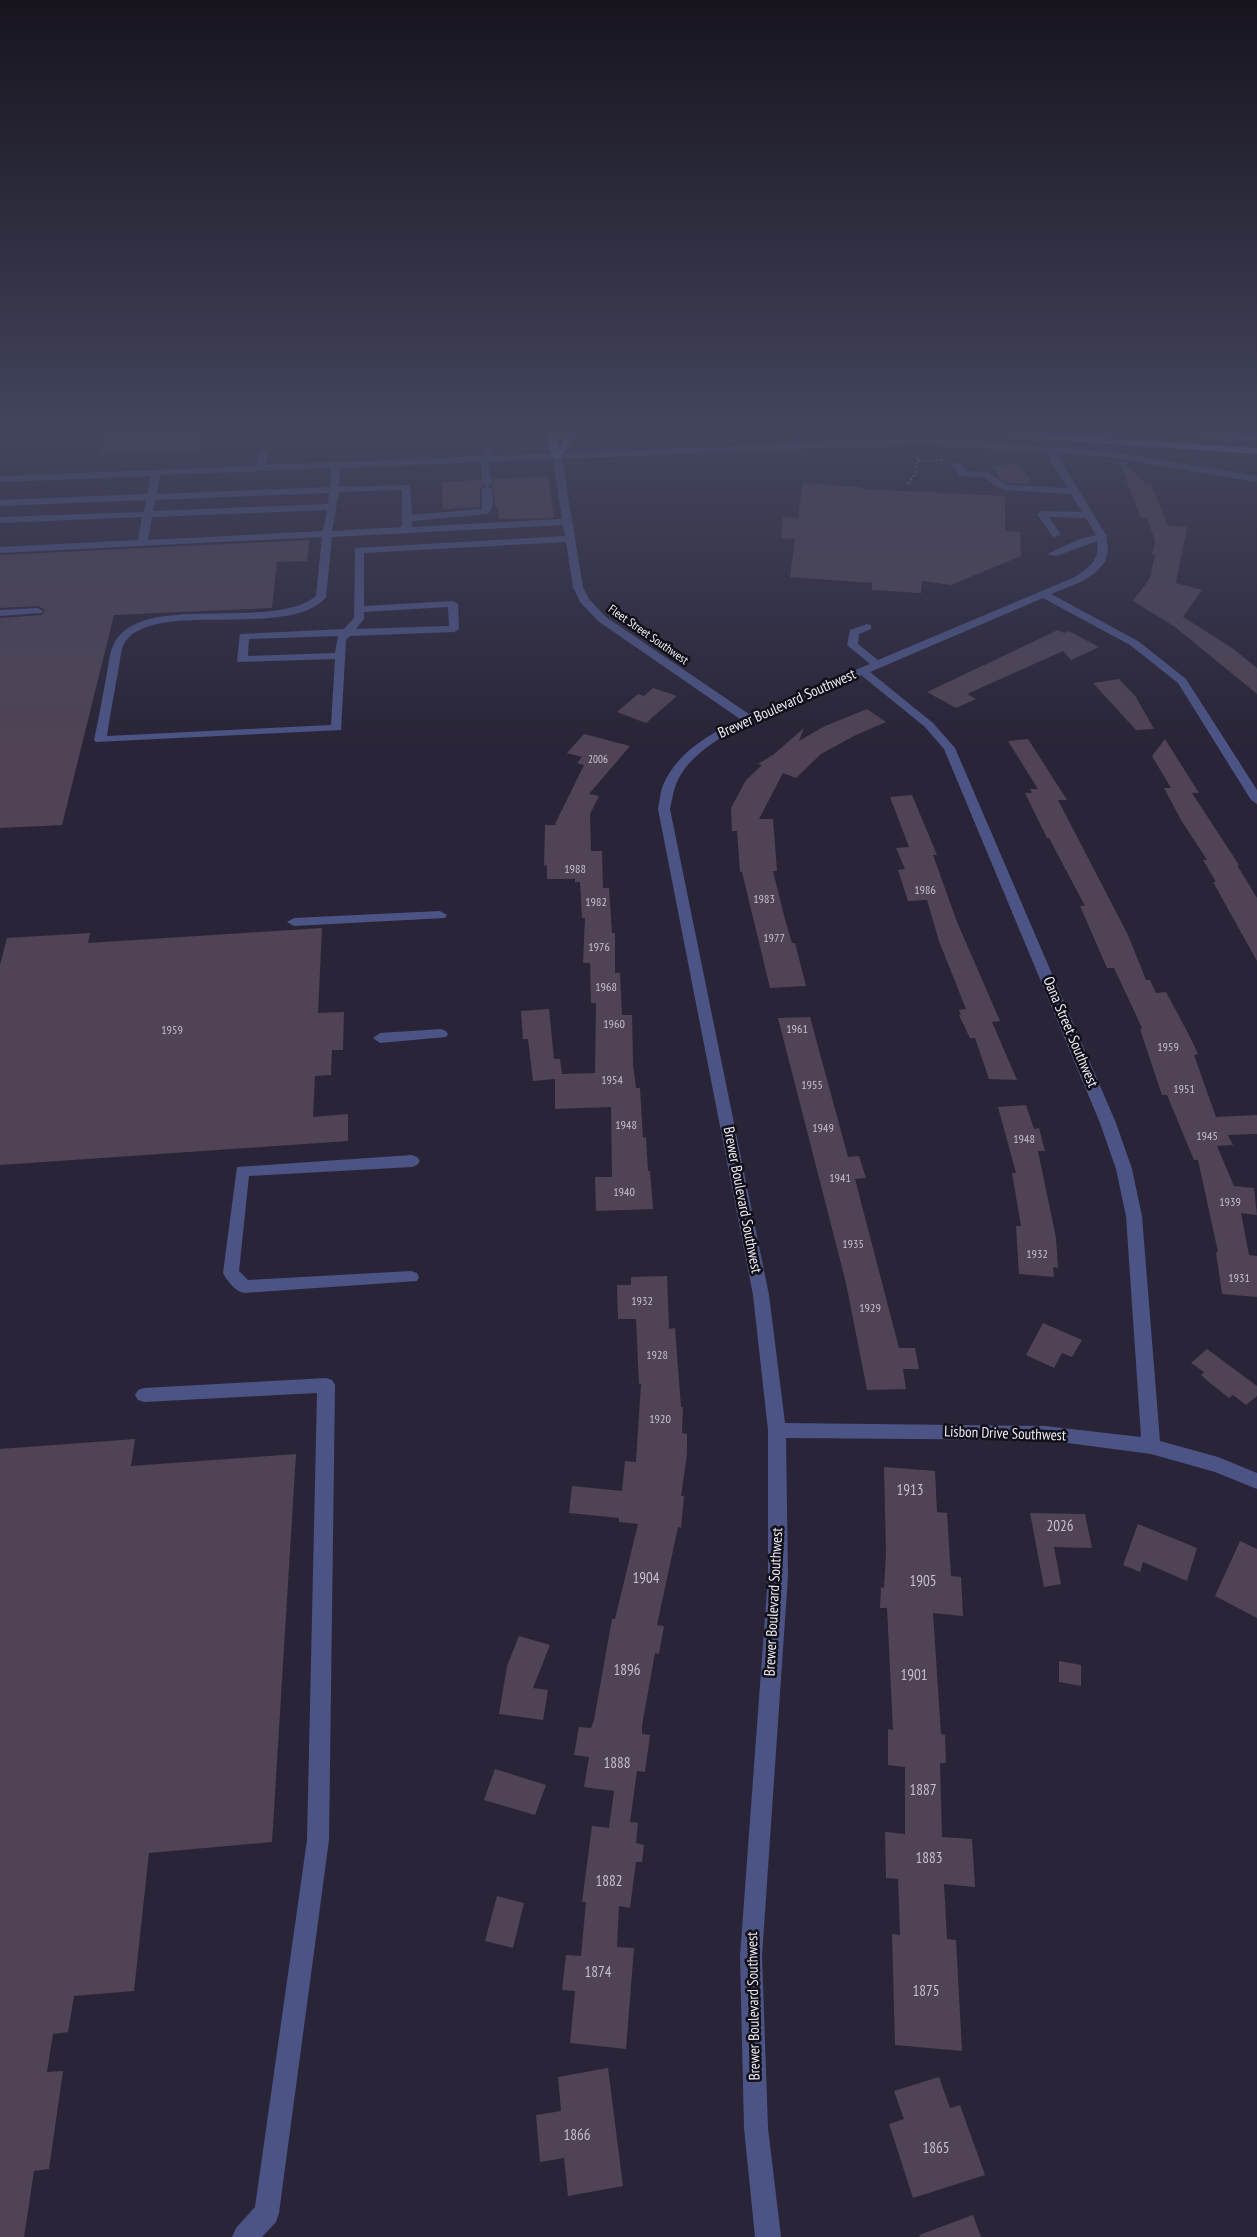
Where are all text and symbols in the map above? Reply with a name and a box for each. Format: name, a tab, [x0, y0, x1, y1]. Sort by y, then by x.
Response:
street label: Fleet Street Southwest	[605, 602, 691, 668]
street label: Brewer Boulevard Southwest	[715, 666, 859, 742]
house number: 2006	[588, 753, 608, 767]
house number: 1988	[564, 863, 586, 877]
house number: 1986	[914, 884, 936, 898]
house number: 1983	[753, 893, 775, 907]
house number: 1982	[585, 896, 607, 910]
house number: 1977	[763, 932, 785, 946]
house number: 1976	[588, 941, 610, 955]
street label: Oana Street Southwest	[1039, 974, 1101, 1090]
house number: 1968	[595, 981, 617, 995]
house number: 1960	[603, 1018, 625, 1032]
house number: 1961	[786, 1023, 808, 1037]
house number: 1959	[161, 1024, 183, 1038]
house number: 1959	[1157, 1041, 1179, 1055]
house number: 1954	[601, 1074, 623, 1088]
house number: 1955	[801, 1079, 823, 1093]
house number: 1951	[1173, 1083, 1195, 1097]
house number: 1948	[615, 1119, 637, 1133]
house number: 1949	[812, 1122, 834, 1136]
street label: Brewer Boulevard Southwest	[719, 1125, 765, 1275]
house number: 1945	[1196, 1130, 1218, 1144]
house number: 1948	[1013, 1133, 1035, 1147]
house number: 1941	[829, 1172, 851, 1186]
house number: 1940	[613, 1186, 635, 1200]
house number: 1939	[1219, 1196, 1241, 1210]
house number: 1935	[842, 1238, 864, 1252]
house number: 1932	[1026, 1248, 1048, 1262]
house number: 1931	[1228, 1272, 1250, 1286]
house number: 1932	[631, 1295, 653, 1309]
house number: 1929	[859, 1302, 881, 1316]
house number: 1928	[646, 1349, 668, 1363]
house number: 1920	[649, 1413, 671, 1427]
street label: Lisbon Drive Southwest	[944, 1423, 1066, 1445]
house number: 1913	[897, 1482, 923, 1500]
house number: 2026	[1047, 1518, 1073, 1536]
street label: Brewer Boulevard Southwest	[761, 1527, 787, 1677]
house number: 1904	[633, 1570, 659, 1588]
house number: 1905	[910, 1573, 936, 1591]
house number: 1896	[614, 1662, 640, 1680]
house number: 1901	[901, 1667, 927, 1685]
house number: 1888	[604, 1755, 630, 1773]
house number: 1887	[910, 1782, 936, 1800]
house number: 1883	[916, 1850, 942, 1868]
house number: 1882	[596, 1873, 622, 1891]
street label: Brewer Boulevard Southwest	[744, 1931, 764, 2081]
house number: 1874	[585, 1964, 611, 1982]
house number: 1875	[913, 1983, 939, 2001]
house number: 1866	[564, 2127, 590, 2145]
house number: 1865	[923, 2140, 949, 2158]

